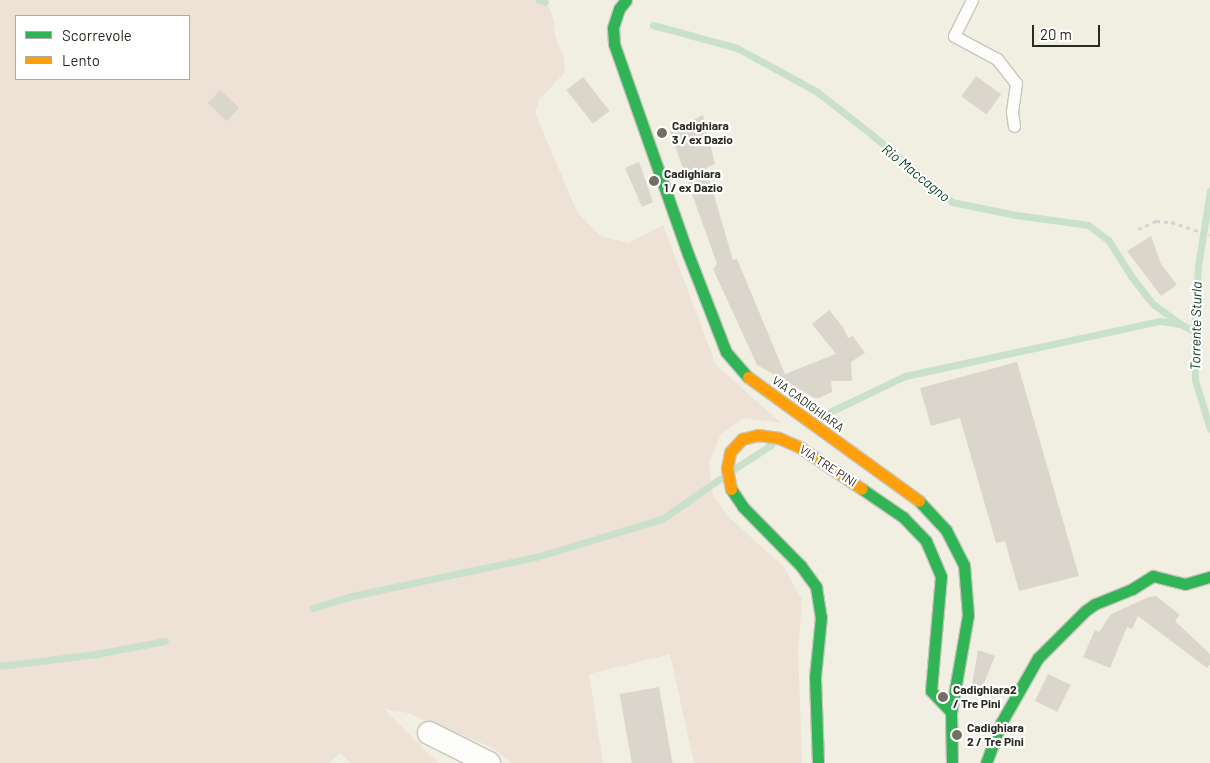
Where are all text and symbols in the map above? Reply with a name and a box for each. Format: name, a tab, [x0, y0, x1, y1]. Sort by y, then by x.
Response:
legend	[15, 15, 190, 80]
scale bar	[1035, 15, 1102, 47]
text: 20 m	[1040, 25, 1072, 43]
text: Scorrevole	[62, 26, 132, 44]
text: Lento	[62, 51, 100, 69]
place label: Cadighiara 3 / ex Dazio	[672, 119, 733, 147]
marker: Cadighiara 3 / ex Dazio	[656, 127, 668, 139]
water label: Rio Maccagno	[879, 141, 953, 205]
place label: Cadighiara 1 / ex Dazio	[664, 167, 723, 195]
marker: Cadighiara 1 / ex Dazio	[648, 175, 660, 187]
water label: Torrente Sturla	[1187, 281, 1205, 371]
street label: VIA CADIGHIARA	[769, 373, 847, 435]
street label: VIA TRE PINI	[797, 442, 859, 490]
place label: Cadighiara2 / Tre Pini	[953, 683, 1017, 711]
marker: Cadighiara2 / Tre Pini	[937, 691, 949, 703]
place label: Cadighiara 2 / Tre Pini	[967, 721, 1024, 749]
marker: Cadighiara 2 / Tre Pini	[951, 729, 963, 741]

